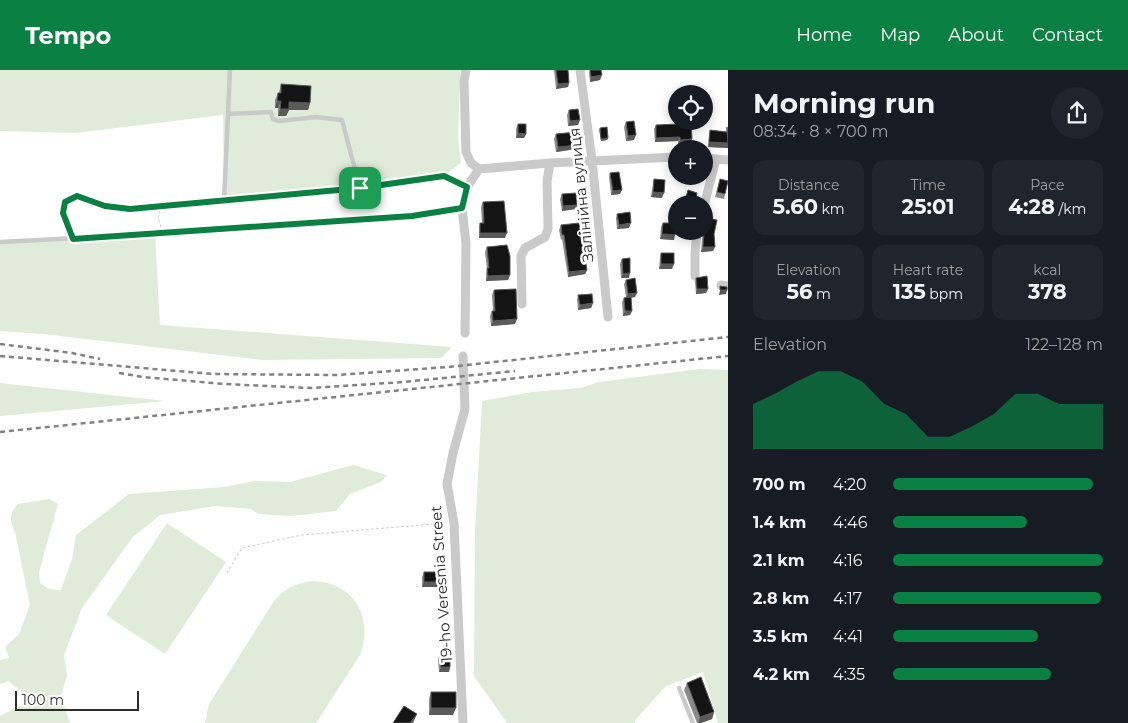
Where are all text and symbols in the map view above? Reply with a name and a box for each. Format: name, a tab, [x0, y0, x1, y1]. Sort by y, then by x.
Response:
text: Tempo	[25, 21, 111, 50]
text: Home	[796, 24, 852, 46]
text: Map	[880, 24, 920, 46]
text: About	[948, 24, 1004, 46]
text: Contact	[1032, 24, 1103, 46]
map controls	[668, 85, 713, 240]
button: locate	[668, 85, 713, 130]
text: Morning run	[753, 86, 935, 120]
button: share	[1051, 87, 1103, 139]
text: 08:34 · 8 × 700 m	[753, 122, 888, 141]
street label: Залінійна вулиця	[564, 127, 598, 263]
button: +	[668, 140, 713, 185]
pin	[339, 167, 381, 209]
icon: arrive	[346, 174, 374, 202]
text: Distance	[778, 176, 839, 194]
text: Time	[910, 176, 946, 194]
text: Pace	[1030, 176, 1064, 194]
text: 5.60	[773, 194, 818, 219]
text: 25:01	[902, 194, 954, 219]
text: 4:28	[1008, 194, 1055, 219]
button: −	[668, 195, 713, 240]
text: km	[818, 200, 845, 218]
text: /km	[1055, 200, 1086, 218]
text: Elevation	[776, 261, 841, 279]
text: Heart rate	[893, 261, 963, 279]
text: kcal	[1033, 261, 1061, 279]
text: 56	[786, 279, 812, 304]
text: 135	[893, 279, 926, 304]
text: 378	[1028, 279, 1067, 304]
text: m	[812, 285, 831, 303]
text: bpm	[926, 285, 963, 303]
text: Elevation	[753, 335, 827, 354]
text: 122–128 m	[1025, 335, 1103, 354]
text: 700 m	[753, 475, 806, 494]
text: 4:20	[833, 475, 867, 494]
street label: 19-ho Veresnia Street	[426, 505, 456, 663]
text: 1.4 km	[753, 513, 806, 532]
text: 4:46	[833, 513, 867, 532]
text: 2.1 km	[753, 551, 805, 570]
text: 4:16	[833, 551, 863, 570]
text: 2.8 km	[753, 589, 809, 608]
text: 4:17	[833, 589, 862, 608]
text: 3.5 km	[753, 627, 808, 646]
text: 4:41	[833, 627, 863, 646]
text: 4.2 km	[753, 665, 810, 684]
text: 4:35	[833, 665, 865, 684]
scale bar	[15, 688, 139, 711]
text: 100 m	[22, 691, 64, 709]

